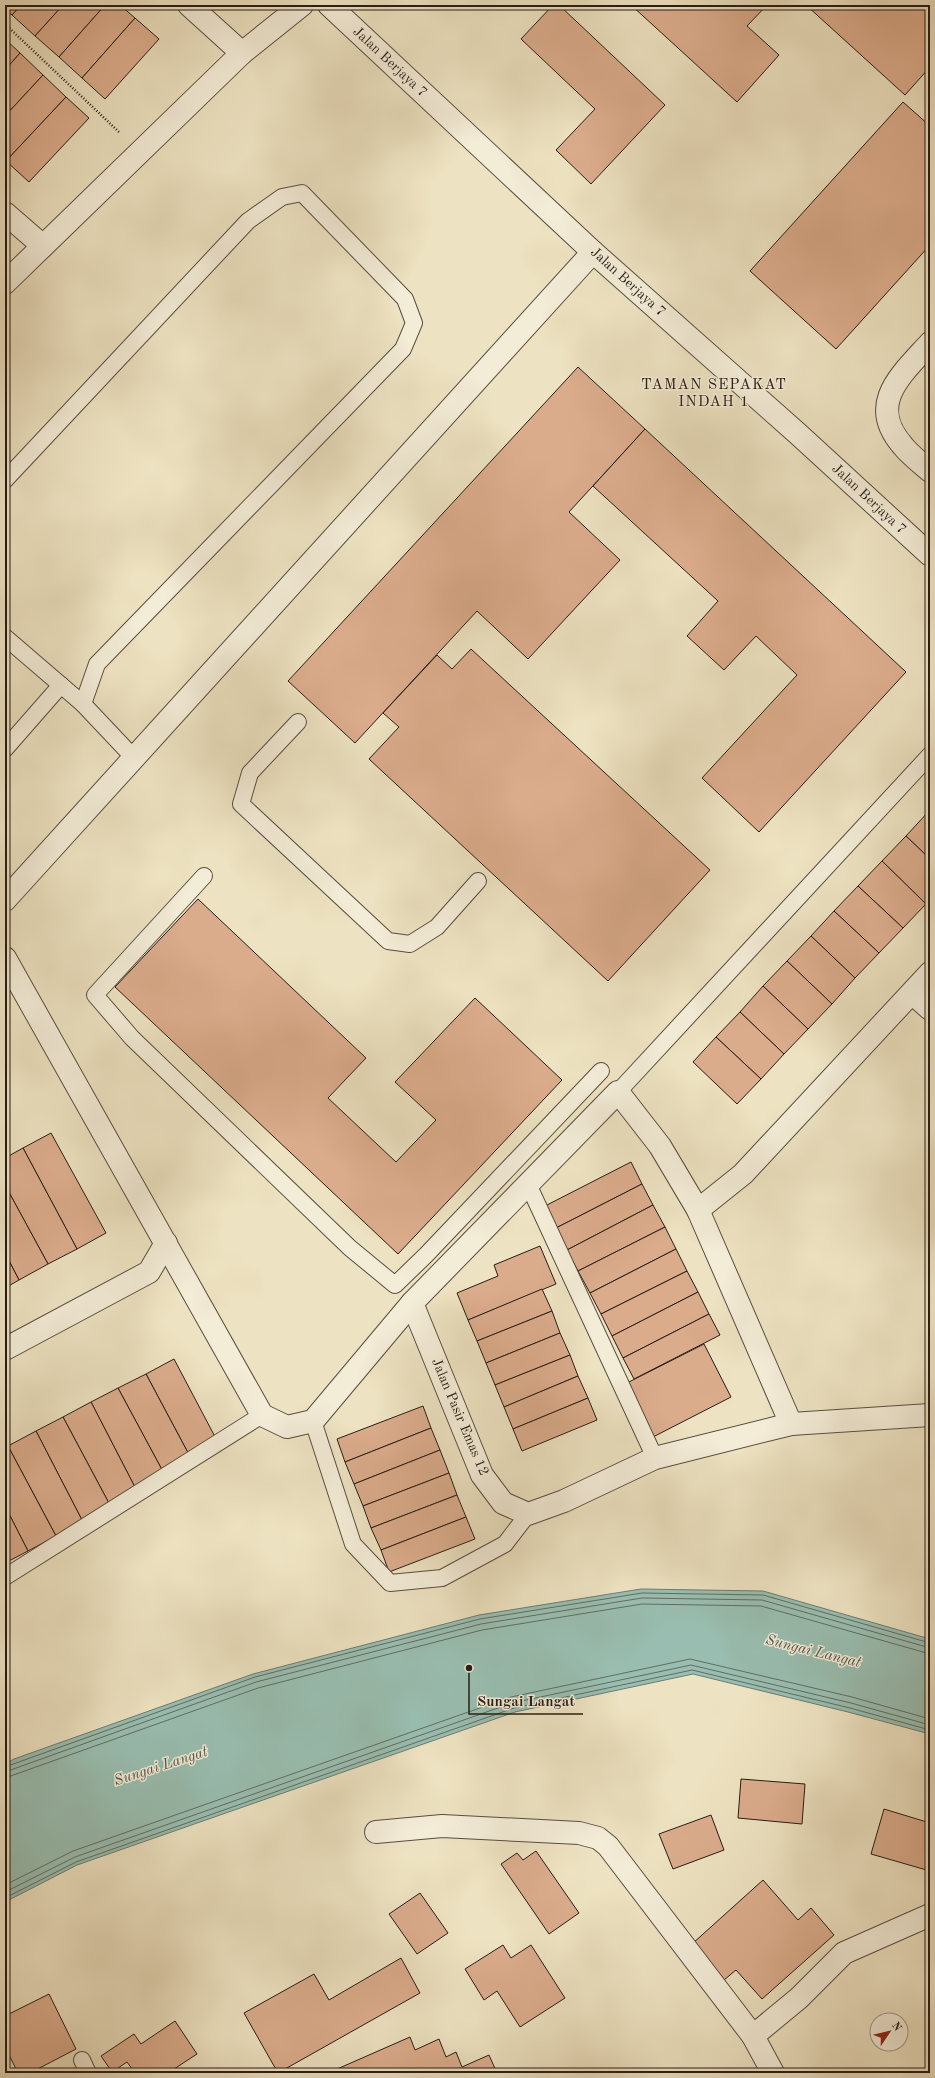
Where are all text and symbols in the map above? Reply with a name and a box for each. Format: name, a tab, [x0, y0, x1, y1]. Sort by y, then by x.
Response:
street label: Jalan Berjaya 7	[350, 24, 430, 100]
street label: Jalan Berjaya 7	[588, 245, 668, 319]
district label: TAMAN SEPAKAT INDAH 1	[641, 378, 787, 410]
street label: Jalan Berjaya 7	[829, 461, 909, 537]
street label: Jalan Pasir Emas 12	[429, 1356, 491, 1478]
water label: Sungai Langat	[764, 1633, 862, 1671]
callout: Sungai Langat	[469, 1687, 583, 1714]
text: Sungai Langat	[477, 1695, 575, 1710]
water label: Sungai Langat	[112, 1745, 210, 1789]
north arrow	[869, 2012, 909, 2052]
text: N	[889, 2021, 903, 2034]

